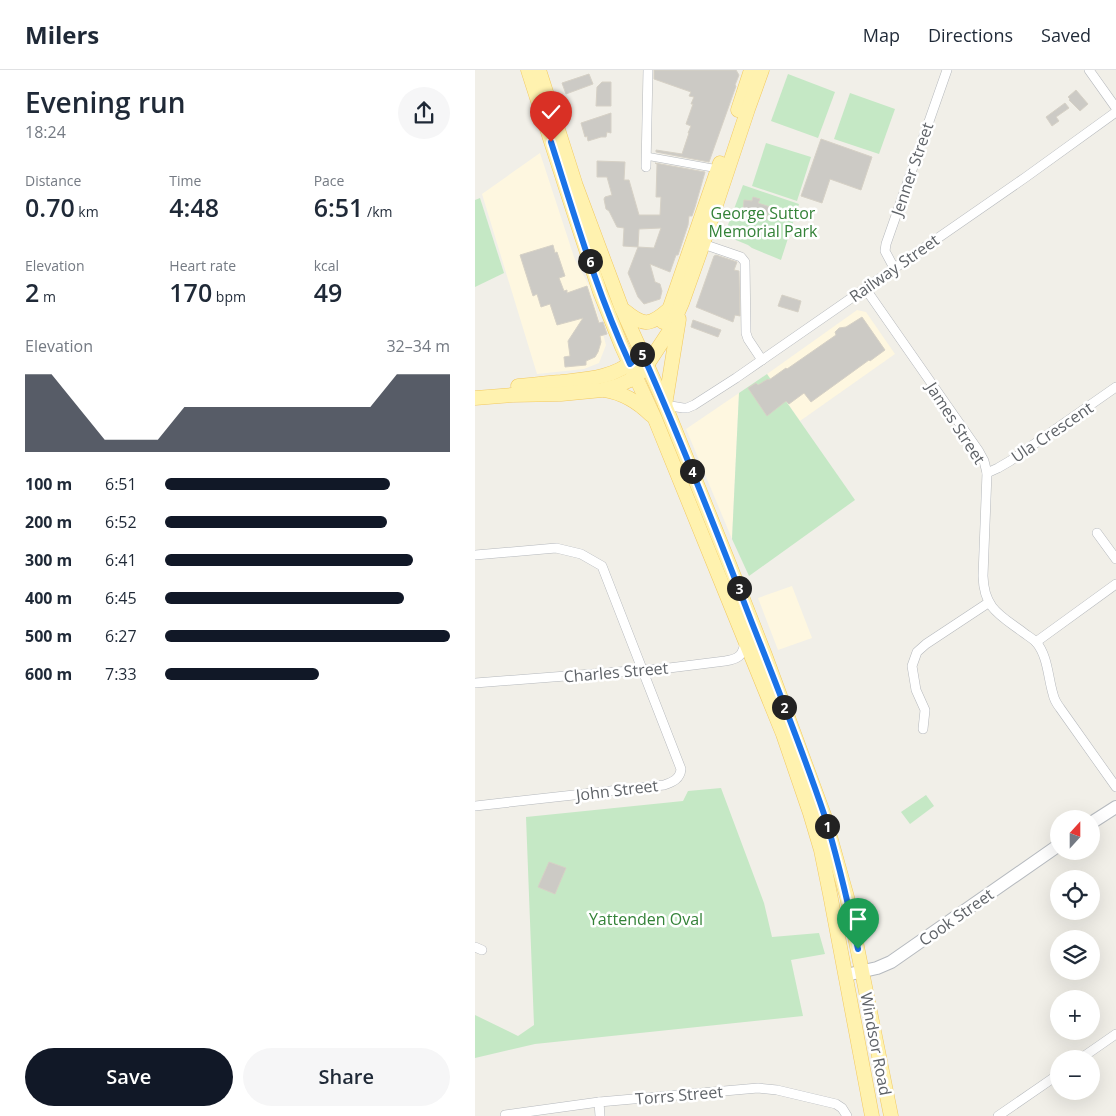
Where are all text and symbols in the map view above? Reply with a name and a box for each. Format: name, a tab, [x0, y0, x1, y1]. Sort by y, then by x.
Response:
text: Milers	[25, 18, 99, 51]
text: Map	[863, 23, 900, 47]
text: Directions	[928, 23, 1013, 47]
text: Saved	[1041, 23, 1091, 47]
text: Evening run	[25, 83, 186, 121]
button: share	[398, 87, 450, 139]
pin	[530, 91, 572, 142]
icon: check	[537, 98, 565, 126]
street label: Jenner Street	[885, 119, 938, 220]
text: 18:24	[25, 121, 66, 143]
text: Distance	[25, 171, 81, 190]
text: Time	[169, 171, 201, 190]
text: Pace	[314, 171, 344, 190]
text: 0.70	[25, 190, 75, 224]
text: 4:48	[169, 190, 219, 224]
text: 6:51	[314, 190, 363, 224]
text: km	[75, 202, 99, 221]
text: /km	[363, 202, 392, 221]
park label: George Suttor Memorial Park	[709, 202, 818, 242]
street label: Railway Street	[845, 229, 944, 307]
pin: 6	[577, 248, 603, 274]
text: 6	[586, 252, 595, 271]
text: Elevation	[25, 256, 84, 275]
text: Heart rate	[169, 256, 236, 275]
text: kcal	[314, 256, 339, 275]
text: 2	[25, 275, 39, 309]
text: 170	[169, 275, 212, 309]
text: 49	[314, 275, 342, 309]
text: m	[39, 287, 56, 306]
text: bpm	[212, 287, 246, 306]
text: Elevation	[25, 335, 93, 357]
text: 32–34 m	[386, 335, 450, 357]
pin: 5	[629, 342, 655, 366]
text: 5	[638, 345, 647, 364]
street label: James Street	[920, 376, 991, 468]
street label: Ula Crescent	[1007, 396, 1097, 467]
pin: 4	[679, 458, 705, 484]
text: 4	[688, 462, 697, 481]
text: 100 m	[25, 473, 72, 495]
text: 6:51	[105, 473, 137, 495]
text: 200 m	[25, 511, 72, 533]
text: 6:52	[105, 511, 137, 533]
text: 300 m	[25, 549, 72, 571]
text: 6:41	[105, 549, 137, 571]
pin: 3	[727, 576, 751, 600]
text: 3	[735, 579, 744, 598]
text: 400 m	[25, 587, 72, 609]
text: 6:45	[105, 587, 137, 609]
text: 500 m	[25, 625, 72, 647]
text: 6:27	[105, 625, 137, 647]
street label: Charles Street	[563, 656, 669, 688]
text: 600 m	[25, 663, 72, 685]
text: 7:33	[105, 663, 137, 685]
pin: 2	[771, 694, 797, 720]
text: 2	[780, 698, 789, 717]
street label: John Street	[573, 774, 660, 806]
north arrow	[1050, 810, 1100, 860]
map controls	[1050, 810, 1100, 1100]
pin: 1	[815, 814, 839, 838]
text: 1	[823, 817, 832, 836]
button: locate	[1050, 870, 1100, 920]
street label: Cook Street	[914, 883, 998, 951]
pin	[837, 898, 879, 949]
icon: arrive	[844, 905, 872, 933]
park label: Yattenden Oval	[589, 908, 703, 930]
button: layers	[1050, 930, 1100, 980]
button: +	[1050, 990, 1100, 1040]
street label: Windsor Road	[855, 991, 897, 1097]
button: Save	[25, 1048, 233, 1106]
button: Share	[243, 1048, 450, 1106]
button: −	[1050, 1050, 1100, 1100]
street label: Torrs Street	[634, 1080, 724, 1110]

